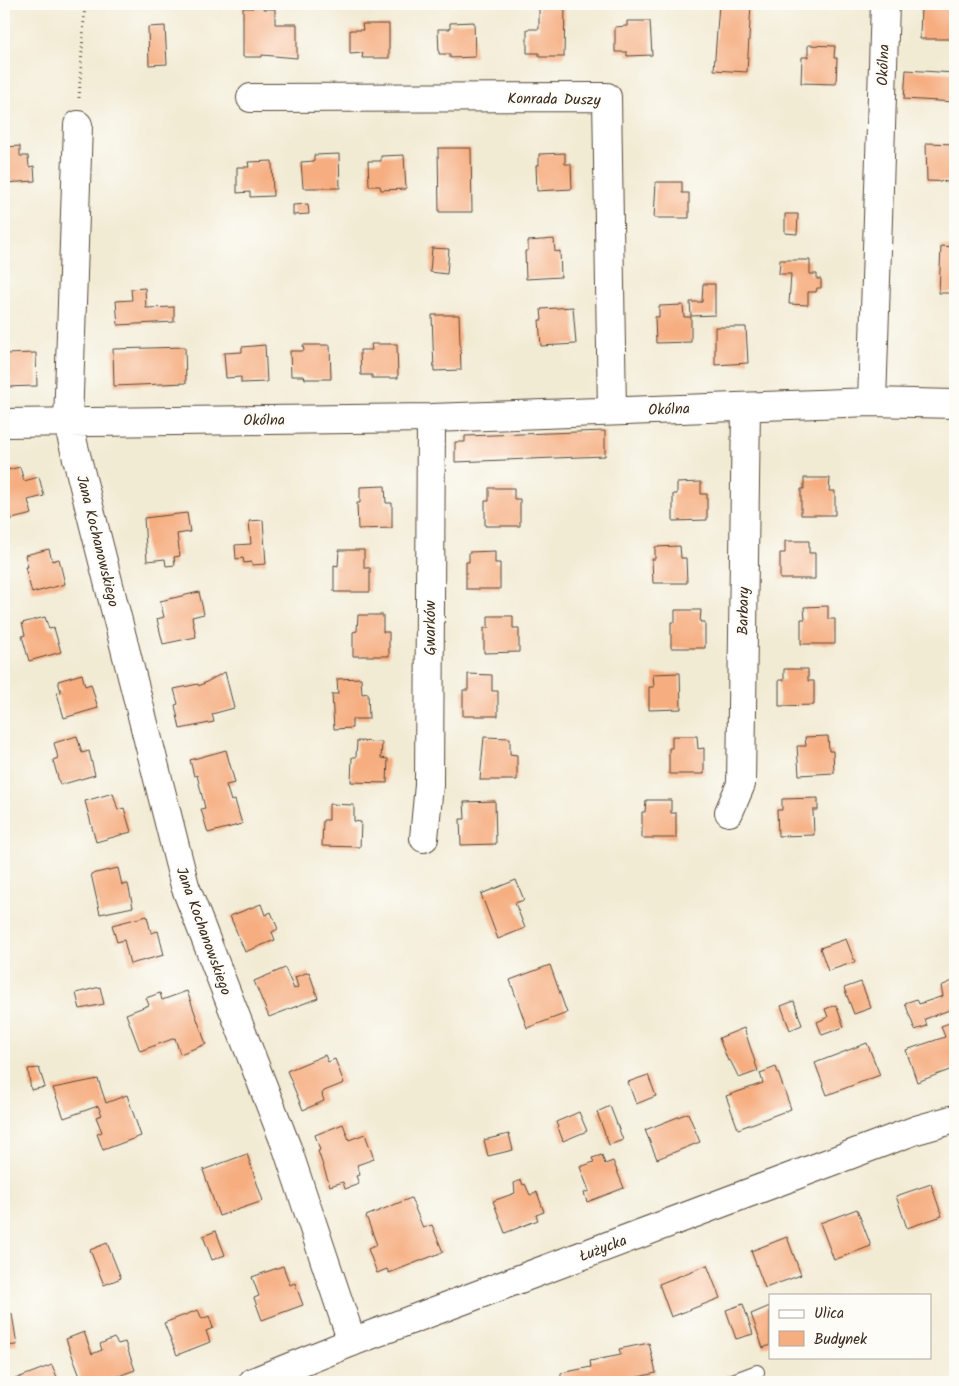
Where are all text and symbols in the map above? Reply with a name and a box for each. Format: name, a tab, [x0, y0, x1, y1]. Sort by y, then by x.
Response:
street label: Okólna	[871, 44, 897, 86]
street label: Konrada Duszy	[507, 87, 602, 113]
street label: Okólna	[648, 397, 690, 423]
street label: Okólna	[243, 409, 285, 433]
street label: Jana Kochanowskiego	[69, 473, 125, 610]
street label: Barbary	[732, 586, 756, 635]
street label: Gwarków	[419, 600, 443, 656]
street label: Jana Kochanowskiego	[169, 864, 238, 999]
street label: Łużycka	[576, 1229, 631, 1269]
legend	[769, 1294, 932, 1358]
text: Ulica	[814, 1302, 844, 1326]
text: Budynek	[814, 1328, 868, 1352]

